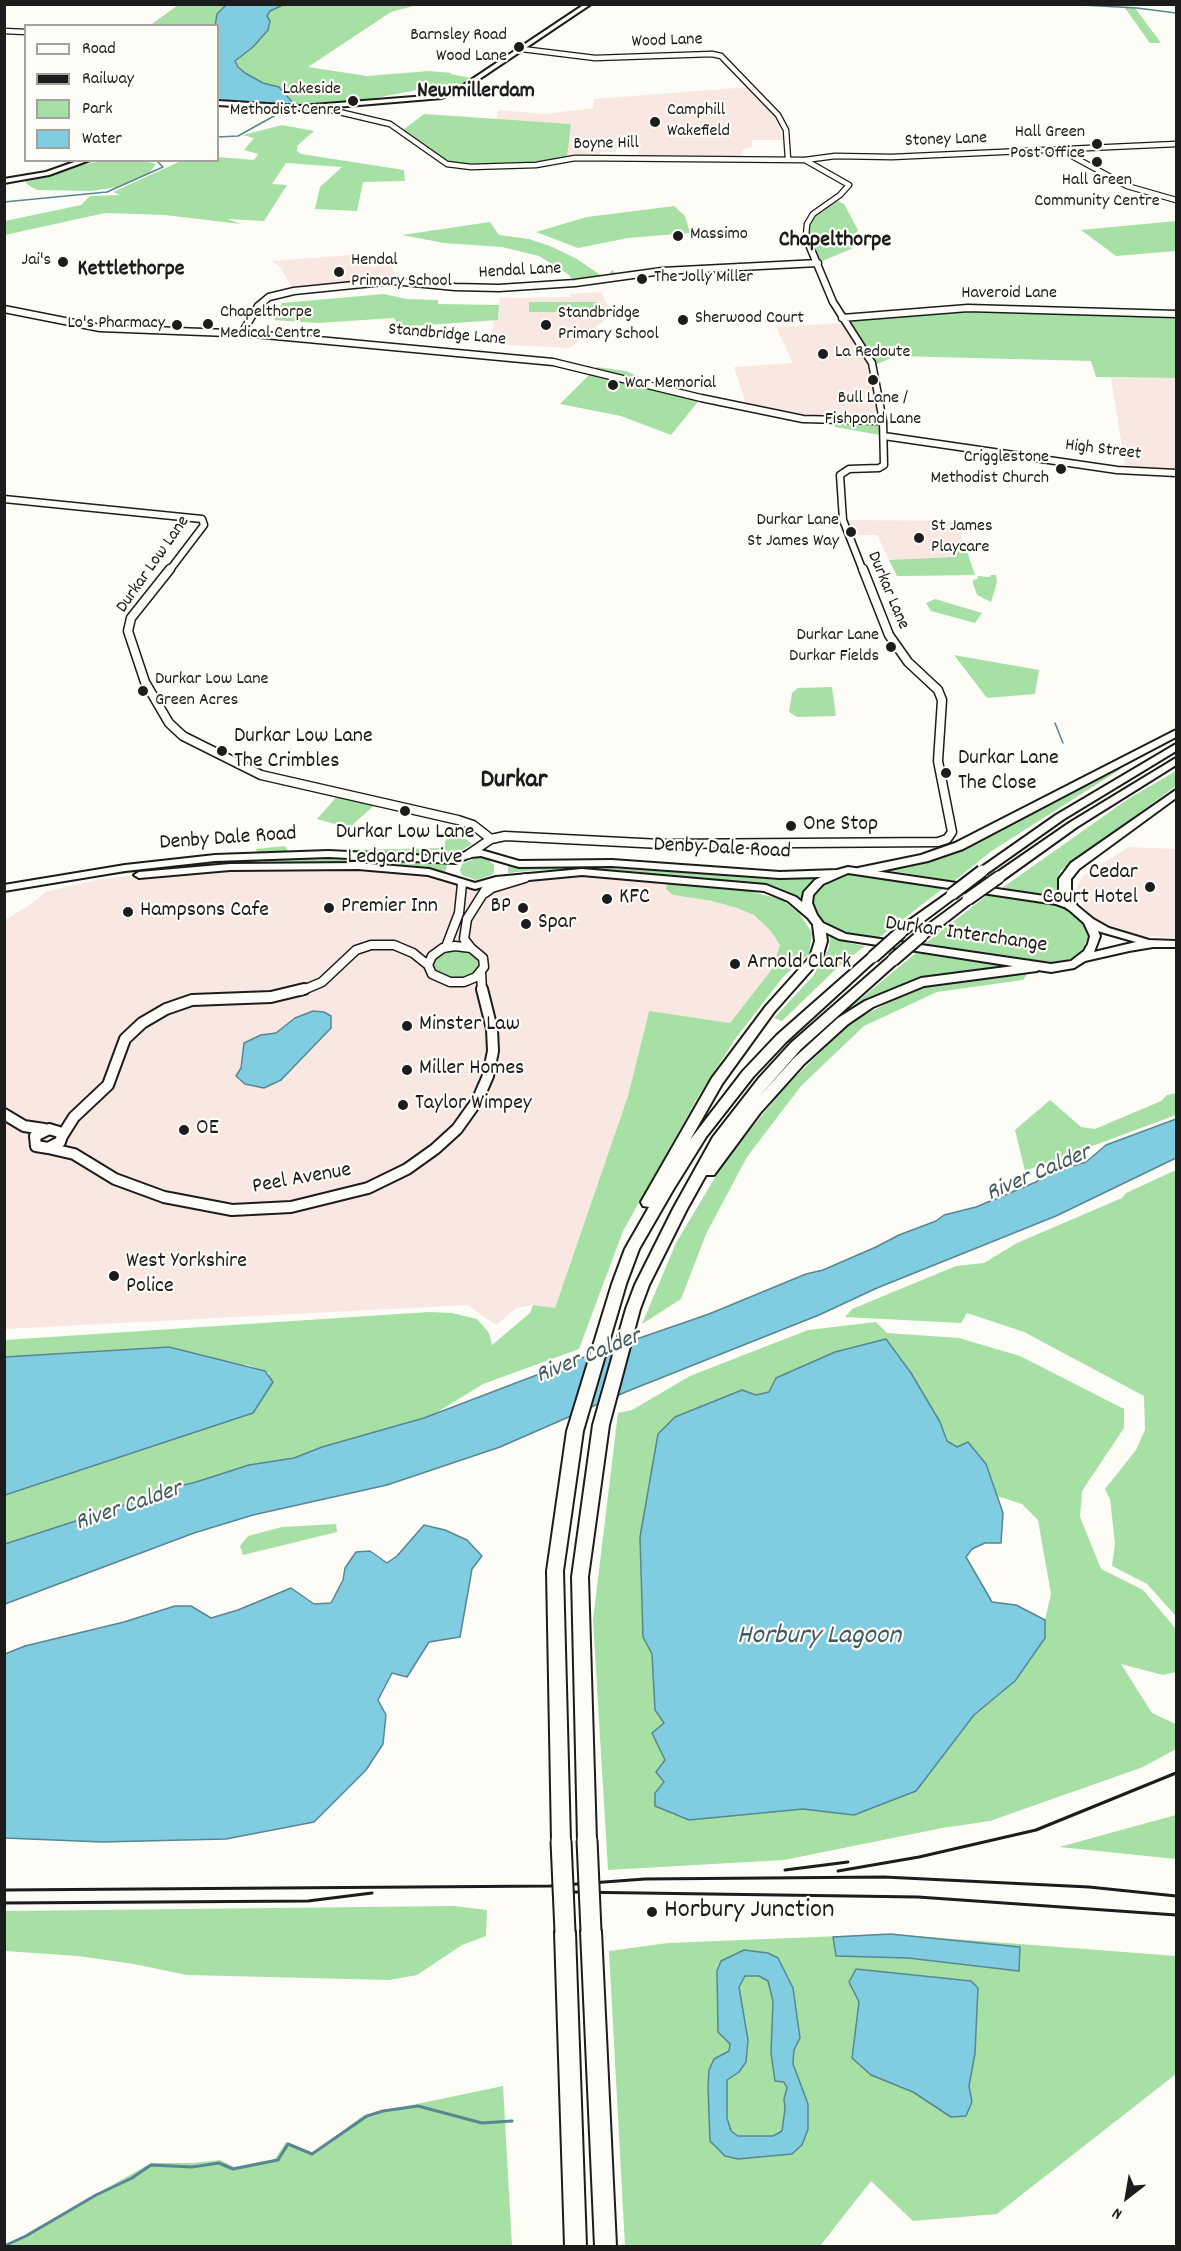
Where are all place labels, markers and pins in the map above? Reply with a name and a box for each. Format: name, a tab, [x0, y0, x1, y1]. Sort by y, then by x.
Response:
place label: Barnsley Road Wood Lane	[410, 26, 507, 68]
marker: Barnsley Road Wood Lane	[512, 40, 526, 54]
place label: Lakeside Methodist Cenre	[230, 80, 341, 122]
marker: Lakeside Methodist Cenre	[346, 94, 360, 108]
place label: Camphill Wakefield	[667, 101, 730, 144]
marker: Camphill Wakefield	[648, 115, 662, 129]
place label: Hall Green Post Office	[1010, 123, 1085, 166]
marker: Hall Green Post Office	[1090, 137, 1104, 151]
marker: Hall Green Community Centre	[1090, 155, 1104, 169]
place label: Hall Green Community Centre	[1034, 171, 1160, 213]
place label: Massimo	[690, 225, 748, 247]
marker: Massimo	[671, 229, 685, 243]
place label: Jai's	[22, 251, 51, 273]
place label: Hendal Primary School	[351, 251, 452, 294]
marker: Jai's	[56, 255, 70, 269]
marker: Hendal Primary School	[332, 265, 346, 279]
place label: The Jolly Miller	[654, 268, 753, 290]
marker: The Jolly Miller	[635, 272, 649, 286]
place label: Chapelthorpe Medical Centre	[220, 303, 321, 346]
place label: Standbridge Primary School	[558, 304, 659, 346]
place label: Sherwood Court	[695, 309, 804, 331]
marker: Sherwood Court	[676, 313, 690, 327]
place label: Lo's Pharmacy	[68, 314, 165, 336]
marker: Chapelthorpe Medical Centre	[201, 317, 215, 331]
marker: Lo's Pharmacy	[170, 318, 184, 332]
marker: Standbridge Primary School	[539, 318, 553, 332]
place label: La Redoute	[835, 343, 910, 365]
marker: La Redoute	[816, 347, 830, 361]
marker: Bull Lane / Fishpond Lane	[866, 373, 880, 387]
place label: War Memorial	[625, 374, 716, 396]
marker: War Memorial	[606, 378, 620, 392]
place label: Bull Lane / Fishpond Lane	[825, 389, 921, 432]
place label: Crigglestone Methodist Church	[931, 448, 1049, 490]
marker: Crigglestone Methodist Church	[1054, 462, 1068, 476]
place label: Durkar Lane St James Way	[747, 511, 839, 554]
place label: St James Playcare	[931, 517, 993, 560]
marker: Durkar Lane St James Way	[844, 525, 858, 539]
marker: St James Playcare	[912, 531, 926, 545]
place label: Durkar Lane Durkar Fields	[789, 626, 879, 668]
marker: Durkar Lane Durkar Fields	[884, 640, 898, 654]
place label: Durkar Low Lane Green Acres	[155, 670, 268, 712]
marker: Durkar Low Lane Green Acres	[136, 684, 150, 698]
place label: Durkar Low Lane The Crimbles	[234, 725, 373, 776]
marker: Durkar Low Lane The Crimbles	[215, 744, 229, 758]
place label: Durkar Lane The Close	[958, 747, 1059, 798]
marker: Durkar Lane The Close	[939, 766, 953, 780]
marker: Durkar Low Lane Ledgard Drive	[398, 804, 412, 818]
place label: One Stop	[803, 813, 878, 839]
marker: One Stop	[784, 819, 798, 833]
place label: Durkar Low Lane Ledgard Drive	[336, 821, 474, 872]
place label: Cedar Court Hotel	[1042, 861, 1138, 912]
marker: Cedar Court Hotel	[1143, 880, 1157, 894]
place label: KFC	[619, 886, 650, 912]
marker: KFC	[600, 892, 614, 906]
place label: Premier Inn	[341, 895, 438, 921]
place label: BP	[491, 895, 511, 921]
place label: Hampsons Cafe	[140, 899, 269, 925]
marker: Premier Inn	[322, 901, 336, 915]
marker: BP	[516, 901, 530, 915]
marker: Hampsons Cafe	[121, 905, 135, 919]
place label: Spar	[538, 911, 576, 937]
marker: Spar	[519, 917, 533, 931]
place label: Arnold Clark	[747, 951, 851, 977]
marker: Arnold Clark	[728, 957, 742, 971]
place label: Minster Law	[419, 1013, 520, 1039]
marker: Minster Law	[400, 1019, 414, 1033]
place label: Miller Homes	[419, 1057, 524, 1083]
marker: Miller Homes	[400, 1063, 414, 1077]
place label: Taylor Wimpey	[415, 1092, 532, 1118]
marker: Taylor Wimpey	[396, 1098, 410, 1112]
place label: OE	[196, 1117, 219, 1143]
marker: OE	[177, 1123, 191, 1137]
place label: West Yorkshire Police	[126, 1250, 247, 1302]
marker: West Yorkshire Police	[107, 1269, 121, 1283]
place label: Horbury Junction	[664, 1896, 835, 1928]
marker: Horbury Junction	[645, 1905, 659, 1919]

